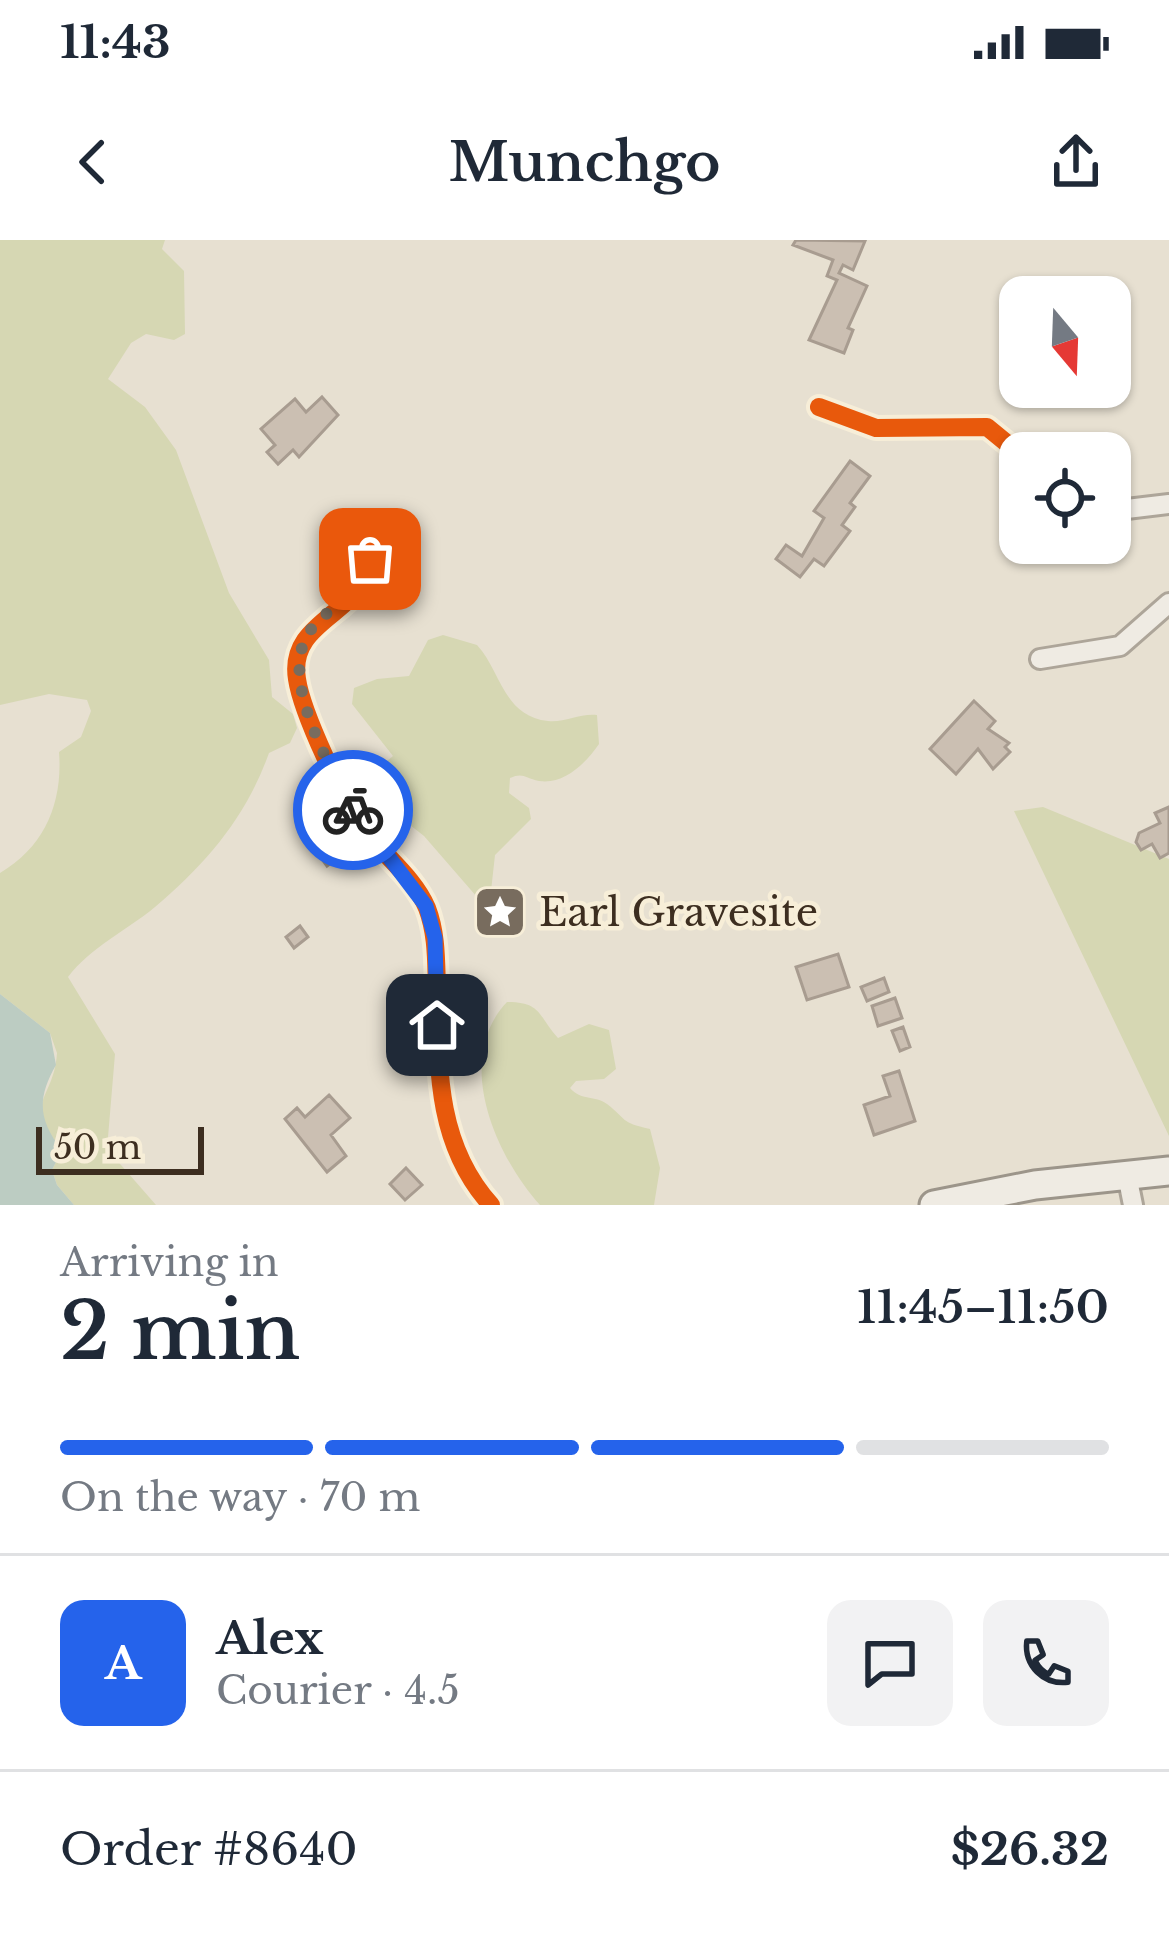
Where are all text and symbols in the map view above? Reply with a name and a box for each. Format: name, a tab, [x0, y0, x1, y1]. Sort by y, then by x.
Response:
text: 11:43	[60, 14, 171, 70]
icon: back	[60, 129, 126, 195]
text: Munchgo	[448, 129, 721, 196]
icon: share	[1043, 129, 1109, 195]
north arrow	[999, 276, 1131, 408]
map controls	[999, 276, 1131, 564]
button: locate	[999, 432, 1131, 564]
pin	[319, 508, 421, 610]
icon: bag	[337, 526, 403, 592]
courier	[293, 750, 413, 870]
icon: bike	[320, 777, 386, 843]
place icon: Earl Gravesite	[472, 884, 528, 940]
place label: Earl Gravesite	[539, 888, 818, 937]
pin	[386, 974, 488, 1076]
icon: home	[404, 992, 470, 1058]
scale bar	[36, 1121, 204, 1174]
text: 50 m	[54, 1127, 141, 1168]
text: Arriving in	[60, 1238, 279, 1287]
text: 11:45–11:50	[857, 1279, 1109, 1335]
text: 2 min	[60, 1283, 300, 1380]
text: On the way · 70 m	[60, 1473, 420, 1522]
button: chat	[827, 1600, 953, 1726]
button: phone	[983, 1600, 1109, 1726]
text: Alex	[216, 1610, 323, 1666]
text: A	[105, 1635, 141, 1691]
text: Courier · 4.5	[216, 1666, 460, 1715]
text: Order #8640	[60, 1821, 358, 1877]
text: $26.32	[951, 1821, 1109, 1877]

